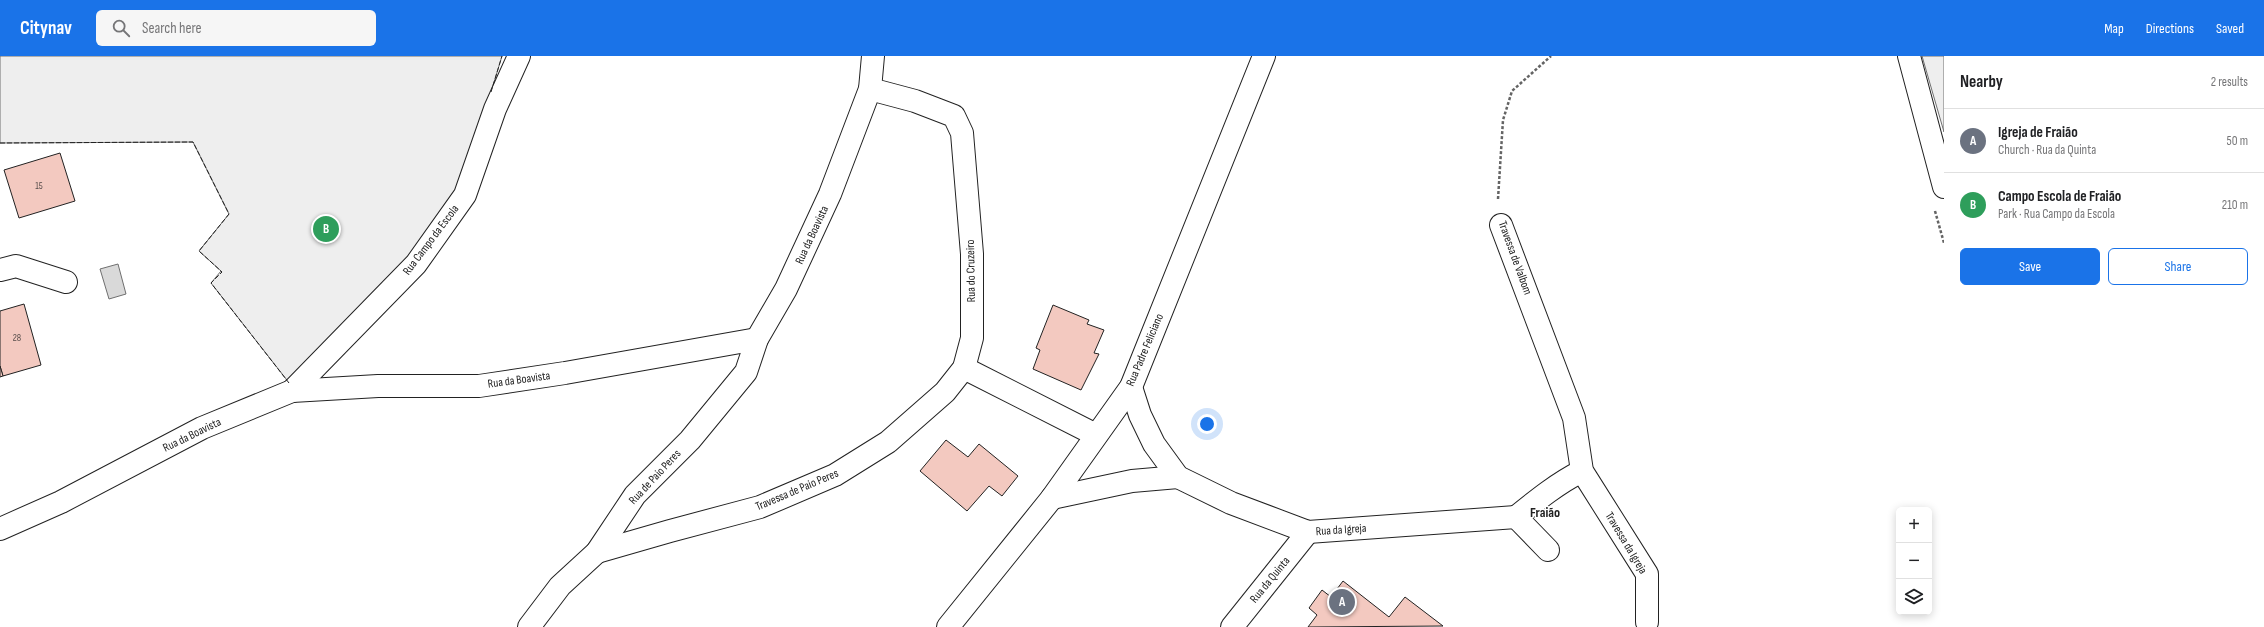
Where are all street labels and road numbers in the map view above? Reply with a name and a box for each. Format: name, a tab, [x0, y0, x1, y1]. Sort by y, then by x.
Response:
street label: Rua Campo da Escola	[400, 202, 463, 278]
street label: Rua da Boavista	[792, 203, 832, 267]
street label: Travessa de Valbom	[1495, 219, 1535, 297]
street label: Rua do Cruzeiro	[963, 240, 979, 302]
street label: Rua Padre Feliciano	[1123, 311, 1167, 389]
street label: Rua da Boavista	[487, 368, 552, 392]
street label: Rua da Boavista	[160, 414, 224, 456]
street label: Rua de Paio Peres	[626, 446, 684, 508]
street label: Travessa de Paio Peres	[753, 466, 841, 514]
street label: Travessa da Igreja	[1602, 509, 1651, 577]
street label: Rua da Igreja	[1315, 521, 1367, 539]
street label: Rua da Quinta	[1247, 554, 1293, 606]

